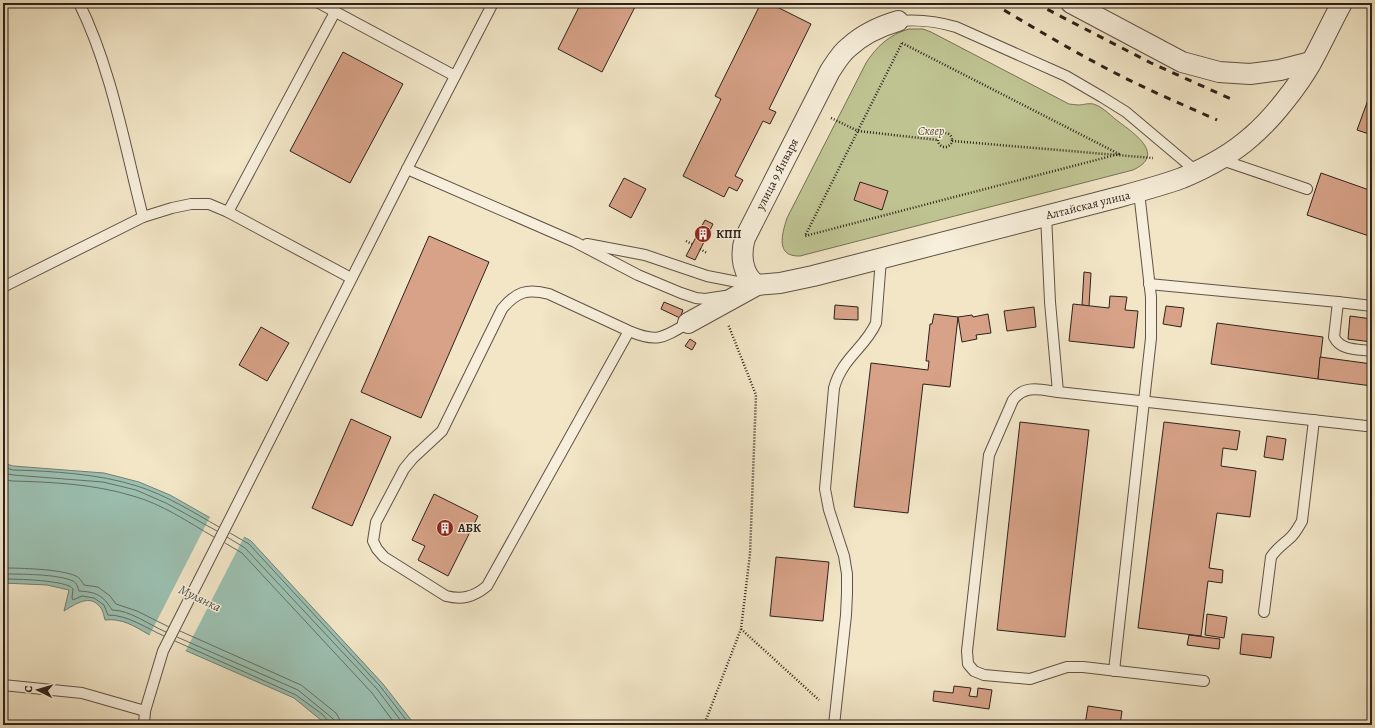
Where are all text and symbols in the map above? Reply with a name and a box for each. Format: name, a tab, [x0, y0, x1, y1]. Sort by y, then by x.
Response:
park label: Сквер	[918, 123, 945, 139]
street label: улица 9 Января	[752, 135, 802, 213]
street label: Алтайская улица	[1043, 187, 1132, 223]
building icon: КПП	[693, 224, 713, 244]
place label: КПП	[716, 226, 742, 242]
building icon: АБК	[435, 518, 455, 538]
place label: АБК	[457, 520, 481, 536]
water label: Мулянка	[176, 581, 224, 615]
north arrow	[18, 670, 58, 710]
text: С	[21, 685, 36, 693]

